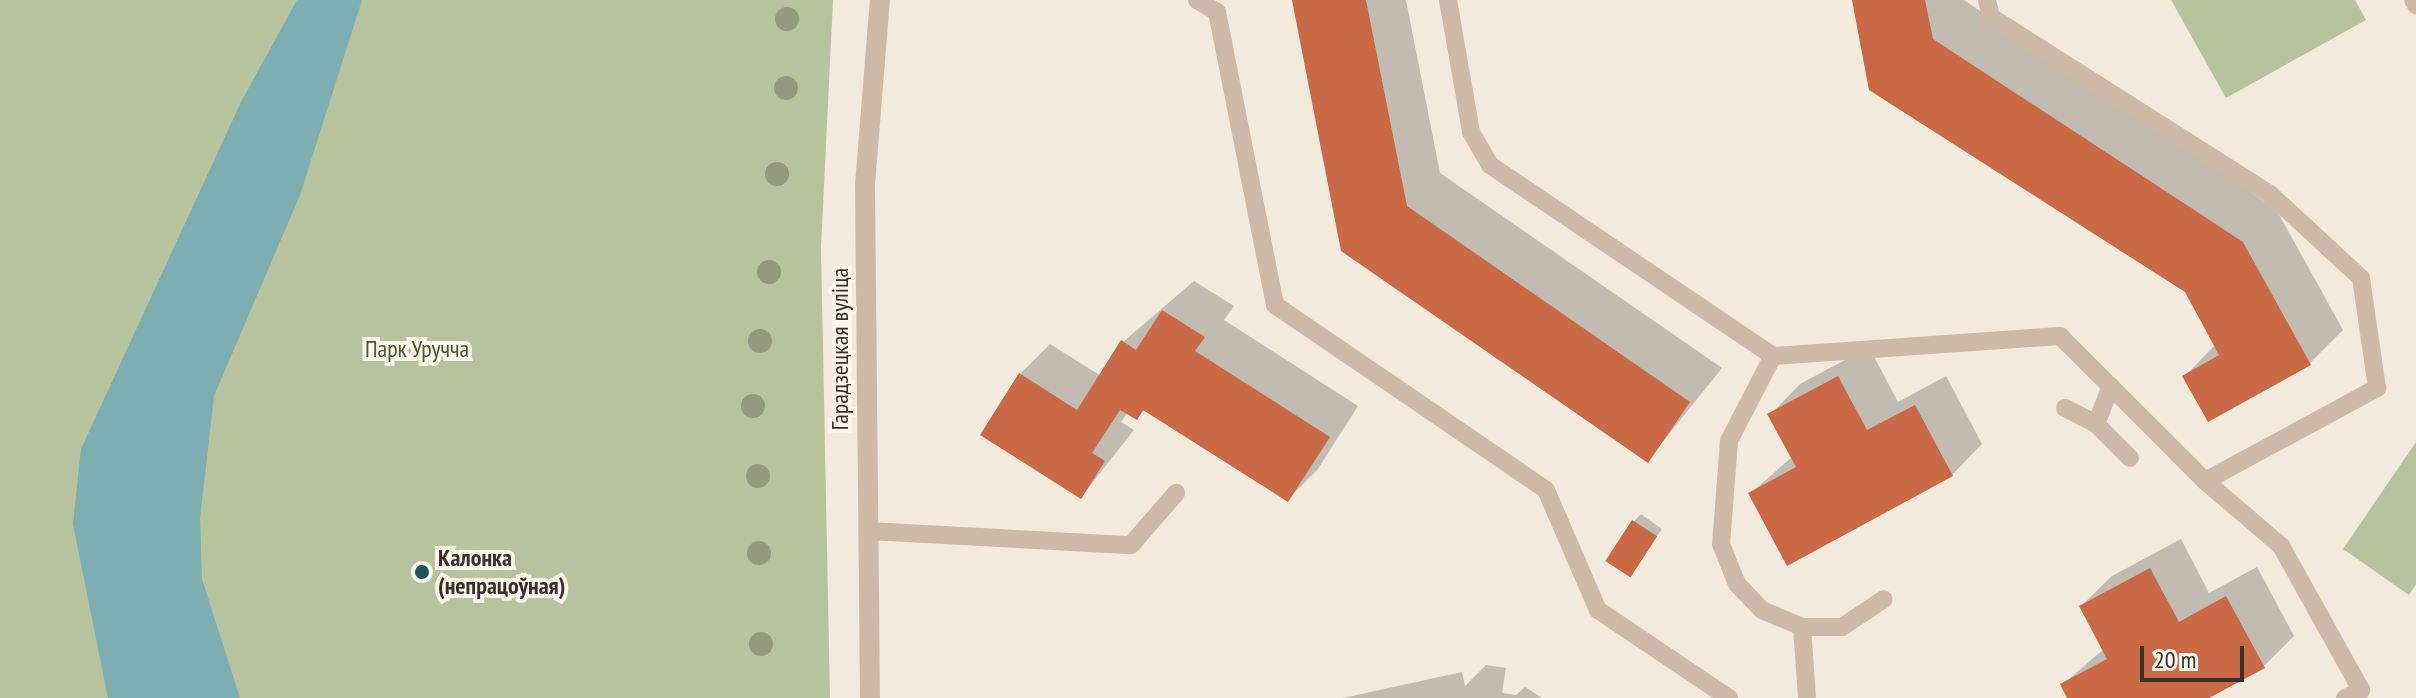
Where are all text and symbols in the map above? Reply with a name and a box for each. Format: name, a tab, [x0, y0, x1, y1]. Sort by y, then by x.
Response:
street label: Гарадзецкая вуліца	[826, 268, 854, 430]
park label: Парк Уручча	[365, 335, 469, 363]
place label: Калонка (непрацоўная)	[438, 544, 565, 600]
marker: Калонка (непрацоўная)	[413, 563, 431, 581]
scale bar	[2144, 630, 2248, 680]
text: 20 m	[2154, 644, 2196, 675]

